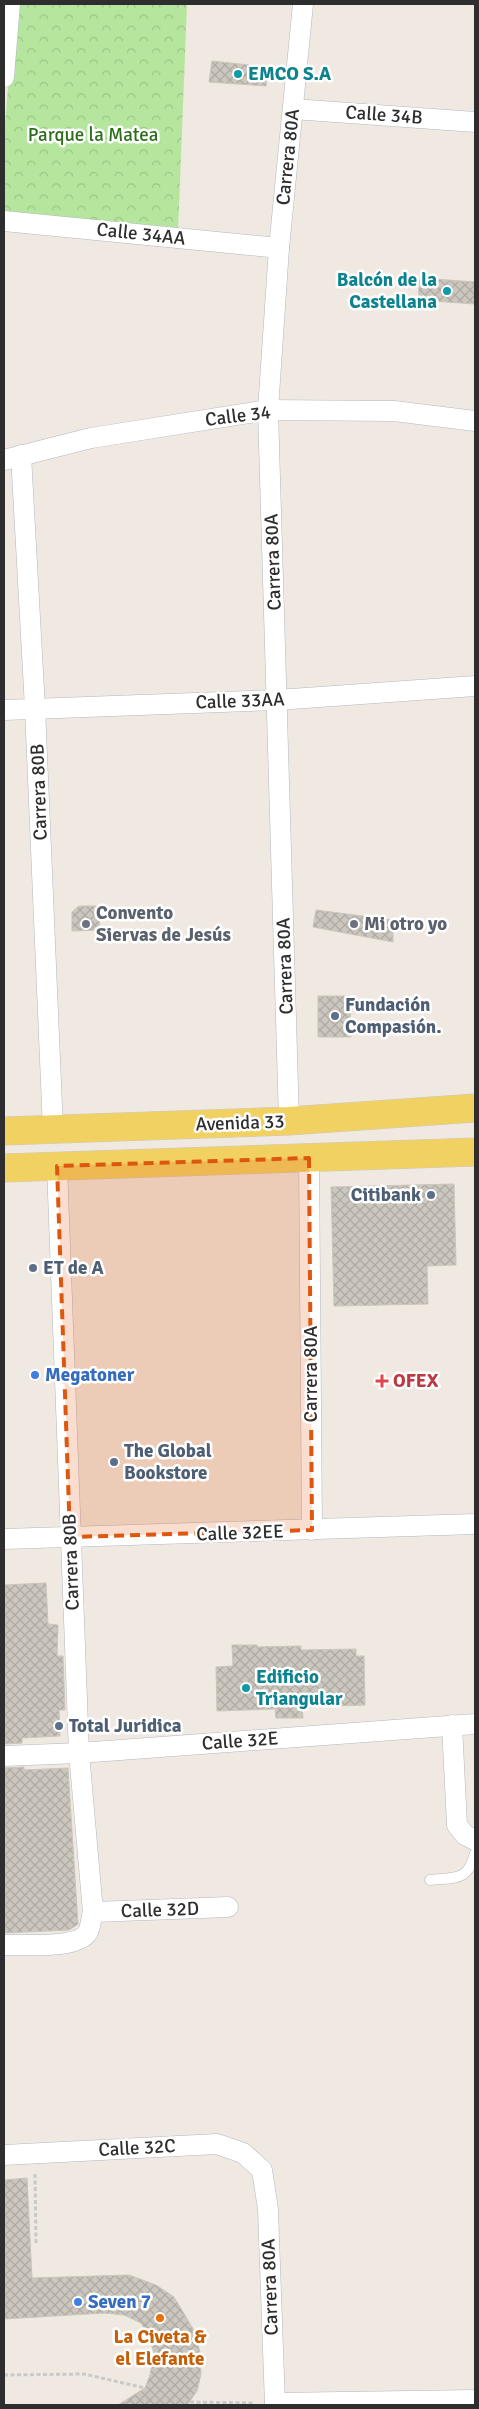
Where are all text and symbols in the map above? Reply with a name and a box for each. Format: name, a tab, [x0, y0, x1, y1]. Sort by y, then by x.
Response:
place label: EMCO S.A	[248, 62, 331, 86]
marker: EMCO S.A	[232, 68, 244, 80]
street label: Calle 34B	[345, 100, 423, 130]
street label: Carrera 80A	[271, 107, 305, 206]
park label: Parque la Matea	[28, 123, 158, 147]
street label: Calle 34AA	[95, 217, 187, 251]
place label: Balcón de la Castellana	[337, 268, 437, 314]
marker: Balcón de la Castellana	[441, 285, 453, 297]
street label: Calle 34	[204, 400, 272, 432]
street label: Carrera 80A	[259, 513, 287, 611]
street label: Calle 33AA	[195, 687, 285, 715]
street label: Carrera 80B	[25, 743, 53, 841]
place label: Convento Siervas de Jesús	[96, 901, 231, 947]
place label: Mi otro yo	[364, 912, 447, 936]
street label: Carrera 80A	[271, 917, 299, 1015]
marker: Convento Siervas de Jesús	[80, 918, 92, 930]
marker: Mi otro yo	[348, 918, 360, 930]
place label: Fundación Compasión.	[345, 993, 442, 1039]
marker: Fundación Compasión.	[329, 1010, 341, 1022]
street label: Avenida 33	[195, 1109, 285, 1137]
place label: Citibank	[351, 1183, 421, 1207]
marker: Citibank	[425, 1189, 437, 1201]
place label: ET de A	[43, 1256, 104, 1280]
marker: ET de A	[27, 1262, 39, 1274]
street label: Carrera 80A	[299, 1325, 323, 1422]
place label: Megatoner	[45, 1363, 135, 1387]
marker: Megatoner	[29, 1369, 41, 1381]
place label: OFEX	[393, 1369, 439, 1393]
marker: OFEX	[375, 1374, 389, 1388]
place label: The Global Bookstore	[124, 1439, 212, 1485]
marker: The Global Bookstore	[108, 1456, 120, 1468]
street label: Carrera 80B	[57, 1513, 85, 1611]
street label: Calle 32EE	[196, 1519, 284, 1547]
place label: Edificio Triangular	[256, 1665, 343, 1711]
marker: Edificio Triangular	[240, 1682, 252, 1694]
place label: Total Juridica	[69, 1714, 182, 1738]
marker: Total Juridica	[53, 1720, 65, 1732]
street label: Calle 32E	[201, 1726, 279, 1756]
street label: Calle 32D	[120, 1897, 200, 1923]
street label: Calle 32C	[98, 2134, 176, 2162]
street label: Carrera 80A	[256, 2238, 284, 2336]
place label: Seven 7	[88, 2290, 151, 2314]
marker: Seven 7	[72, 2296, 84, 2308]
marker: La Civeta & el Elefante	[154, 2312, 166, 2324]
place label: La Civeta & el Elefante	[114, 2325, 207, 2371]

